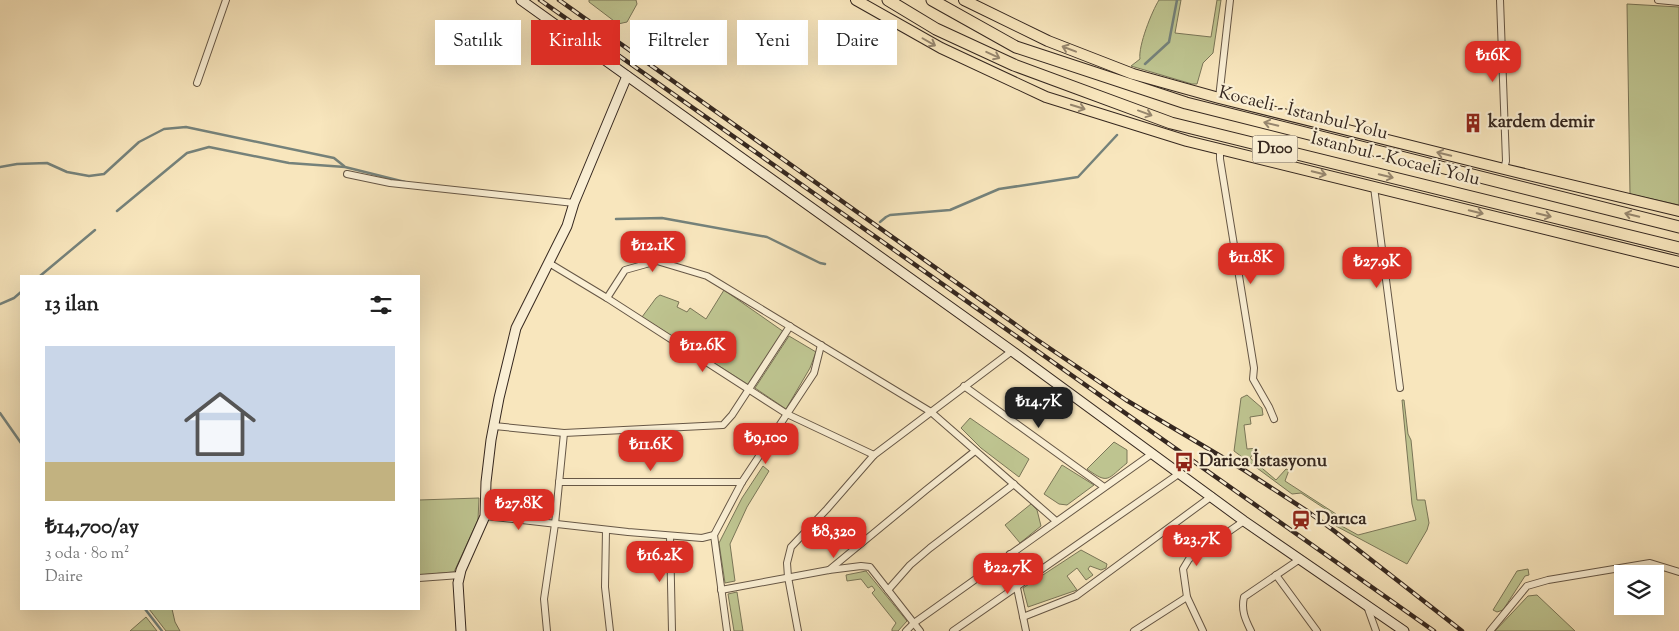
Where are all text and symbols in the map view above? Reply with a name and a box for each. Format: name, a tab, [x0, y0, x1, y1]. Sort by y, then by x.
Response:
chip: Satılık	[435, 20, 521, 65]
chip: Kiralık	[531, 20, 620, 65]
chip: Filtreler	[630, 20, 727, 65]
chip: Yeni	[737, 20, 808, 65]
chip: Daire	[818, 20, 897, 65]
one-way arrow	[921, 37, 936, 47]
pin: ₺16K	[1463, 41, 1523, 83]
one-way arrow	[1062, 44, 1077, 54]
text: ₺16K	[1476, 45, 1510, 68]
one-way arrow	[985, 51, 1000, 60]
street label: Kocaeli - İstanbul Yolu	[1216, 80, 1390, 148]
one-way arrow	[1069, 102, 1085, 112]
one-way arrow	[1136, 109, 1152, 118]
place label: kardem demir	[1487, 110, 1595, 136]
building icon: kardem demir	[1462, 112, 1484, 134]
one-way arrow	[1263, 119, 1279, 128]
street label: İstanbul - Kocaeli Yolu	[1308, 126, 1482, 194]
road number: D100	[1252, 136, 1298, 162]
one-way arrow	[1437, 149, 1453, 158]
one-way arrow	[1310, 169, 1326, 178]
one-way arrow	[1378, 172, 1394, 181]
one-way arrow	[1468, 208, 1484, 217]
one-way arrow	[1624, 210, 1640, 219]
one-way arrow	[1536, 211, 1552, 220]
pin: ₺12.1K	[612, 230, 694, 273]
text: ₺12.1K	[631, 235, 675, 258]
pin: ₺11.8K	[1210, 242, 1292, 285]
pin: ₺27.9K	[1336, 246, 1418, 289]
text: ₺11.8K	[1229, 247, 1273, 270]
text: ₺27.9K	[1354, 251, 1401, 274]
text: 13 ilan	[45, 290, 99, 320]
icon: filters	[367, 291, 395, 319]
pin: ₺12.6K	[662, 330, 744, 373]
text: ₺12.6K	[680, 335, 726, 358]
icon: home	[175, 379, 265, 469]
pin: ₺14.7K	[998, 386, 1080, 429]
text: ₺14.7K	[1016, 391, 1062, 414]
pin: ₺9,100	[725, 422, 807, 465]
text: ₺9,100	[744, 427, 788, 450]
pin: ₺11.6K	[610, 430, 692, 472]
text: ₺11.6K	[629, 434, 673, 457]
place label: Darica İstasyonu	[1199, 448, 1328, 475]
bus stop icon: Darica İstasyonu	[1173, 451, 1195, 473]
pin: ₺27.8K	[478, 488, 560, 531]
text: ₺27.8K	[495, 493, 543, 516]
place label: Darıca	[1316, 507, 1367, 533]
station icon: Darıca	[1290, 509, 1312, 531]
text: ₺14,700/ay	[45, 513, 139, 543]
pin: ₺8,320	[793, 516, 875, 559]
text: ₺8,320	[812, 521, 856, 544]
pin: ₺23.7K	[1156, 524, 1238, 567]
text: ₺23.7K	[1174, 529, 1220, 552]
pin: ₺16.2K	[619, 540, 701, 583]
text: 3 oda · 80 m²	[45, 543, 129, 566]
text: ₺16.2K	[637, 545, 683, 568]
pin: ₺22.7K	[967, 552, 1049, 595]
text: ₺22.7K	[984, 557, 1032, 580]
map controls	[1614, 565, 1664, 615]
button: layers	[1614, 565, 1664, 615]
text: Daire	[45, 566, 83, 589]

